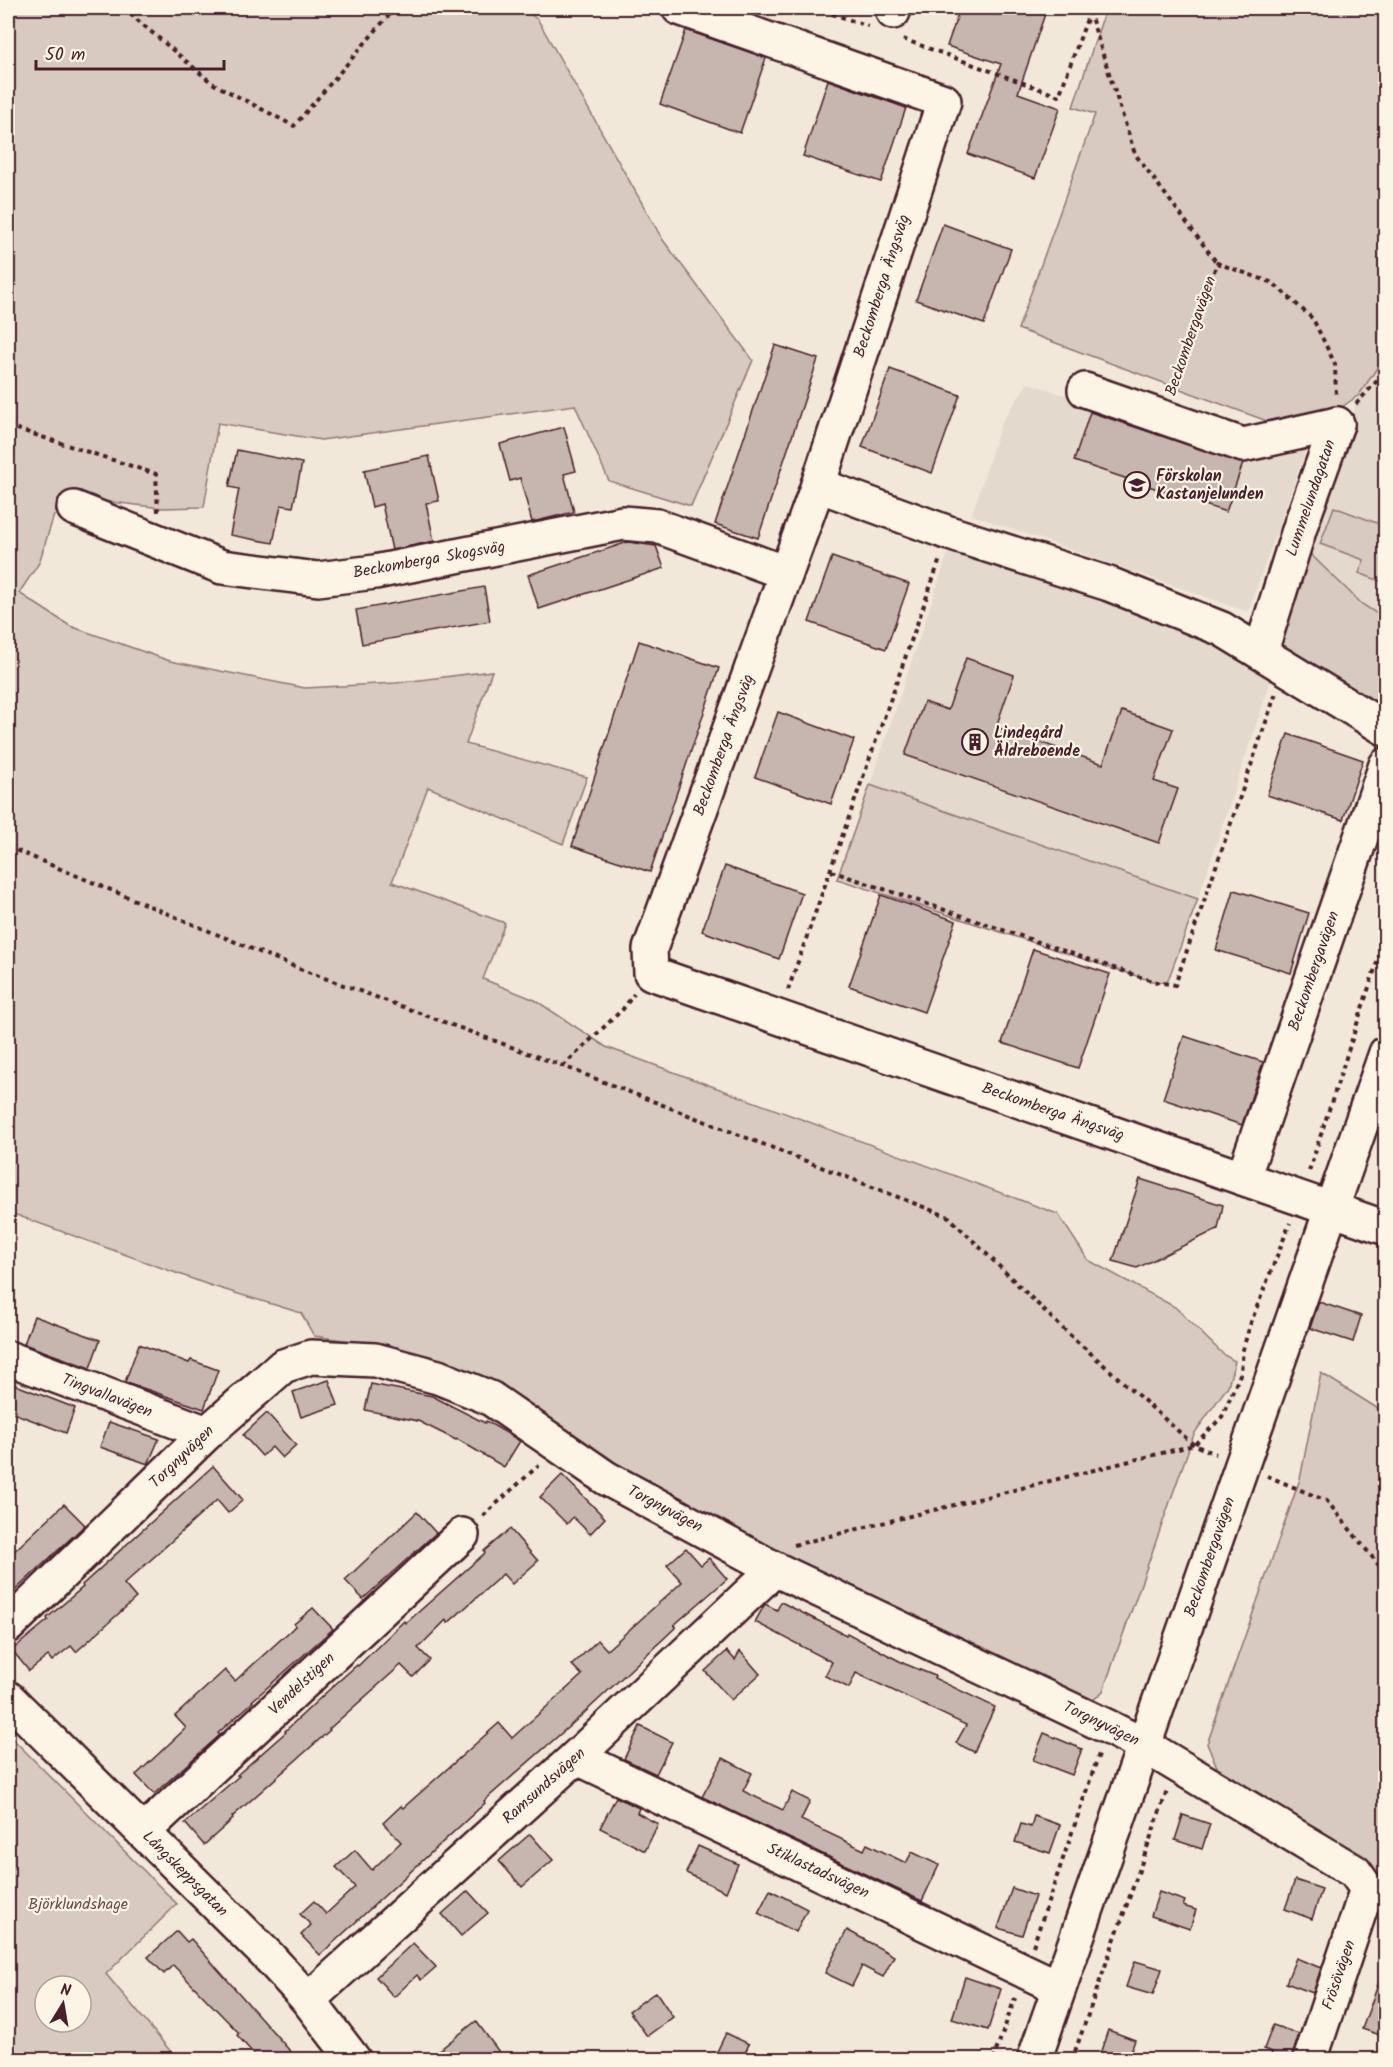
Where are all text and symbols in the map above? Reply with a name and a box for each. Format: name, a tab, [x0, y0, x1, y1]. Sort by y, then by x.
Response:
scale bar	[36, 33, 224, 71]
text: 50 m	[45, 41, 85, 70]
street label: Beckomberga Ängsväg	[847, 211, 917, 361]
street label: Beckombergavägen	[1159, 273, 1223, 399]
street label: Lummelundagatan	[1279, 436, 1343, 560]
place label: Förskolan Kastanjelunden	[1156, 464, 1264, 507]
school or university icon: Förskolan Kastanjelunden	[1122, 470, 1152, 500]
street label: Beckomberga Skogsväg	[351, 534, 507, 586]
street label: Beckomberga Ängsväg	[687, 671, 761, 819]
place label: Lindegård Äldreboende	[994, 721, 1080, 764]
building icon: Lindegård Äldreboende	[960, 727, 990, 757]
street label: Beckombergavägen	[1282, 908, 1346, 1034]
street label: Beckomberga Ängsväg	[978, 1076, 1128, 1148]
street label: Tingvallavägen	[58, 1367, 156, 1425]
street label: Torgnyvägen	[144, 1419, 220, 1495]
street label: Torgnyvägen	[623, 1479, 707, 1539]
street label: Beckombergavägen	[1178, 1494, 1242, 1620]
street label: Vendelstigen	[263, 1646, 341, 1722]
street label: Torgnyvägen	[1059, 1695, 1143, 1753]
street label: Ramsundsvägen	[497, 1742, 591, 1830]
street label: Långskeppsgatan	[136, 1825, 234, 1923]
street label: Stiklastadsvägen	[763, 1836, 873, 1906]
park label: Björklundshage	[28, 1892, 128, 1917]
street label: Frösövägen	[1315, 1937, 1363, 2013]
north arrow	[33, 1974, 93, 2034]
text: N	[58, 1978, 73, 2004]

